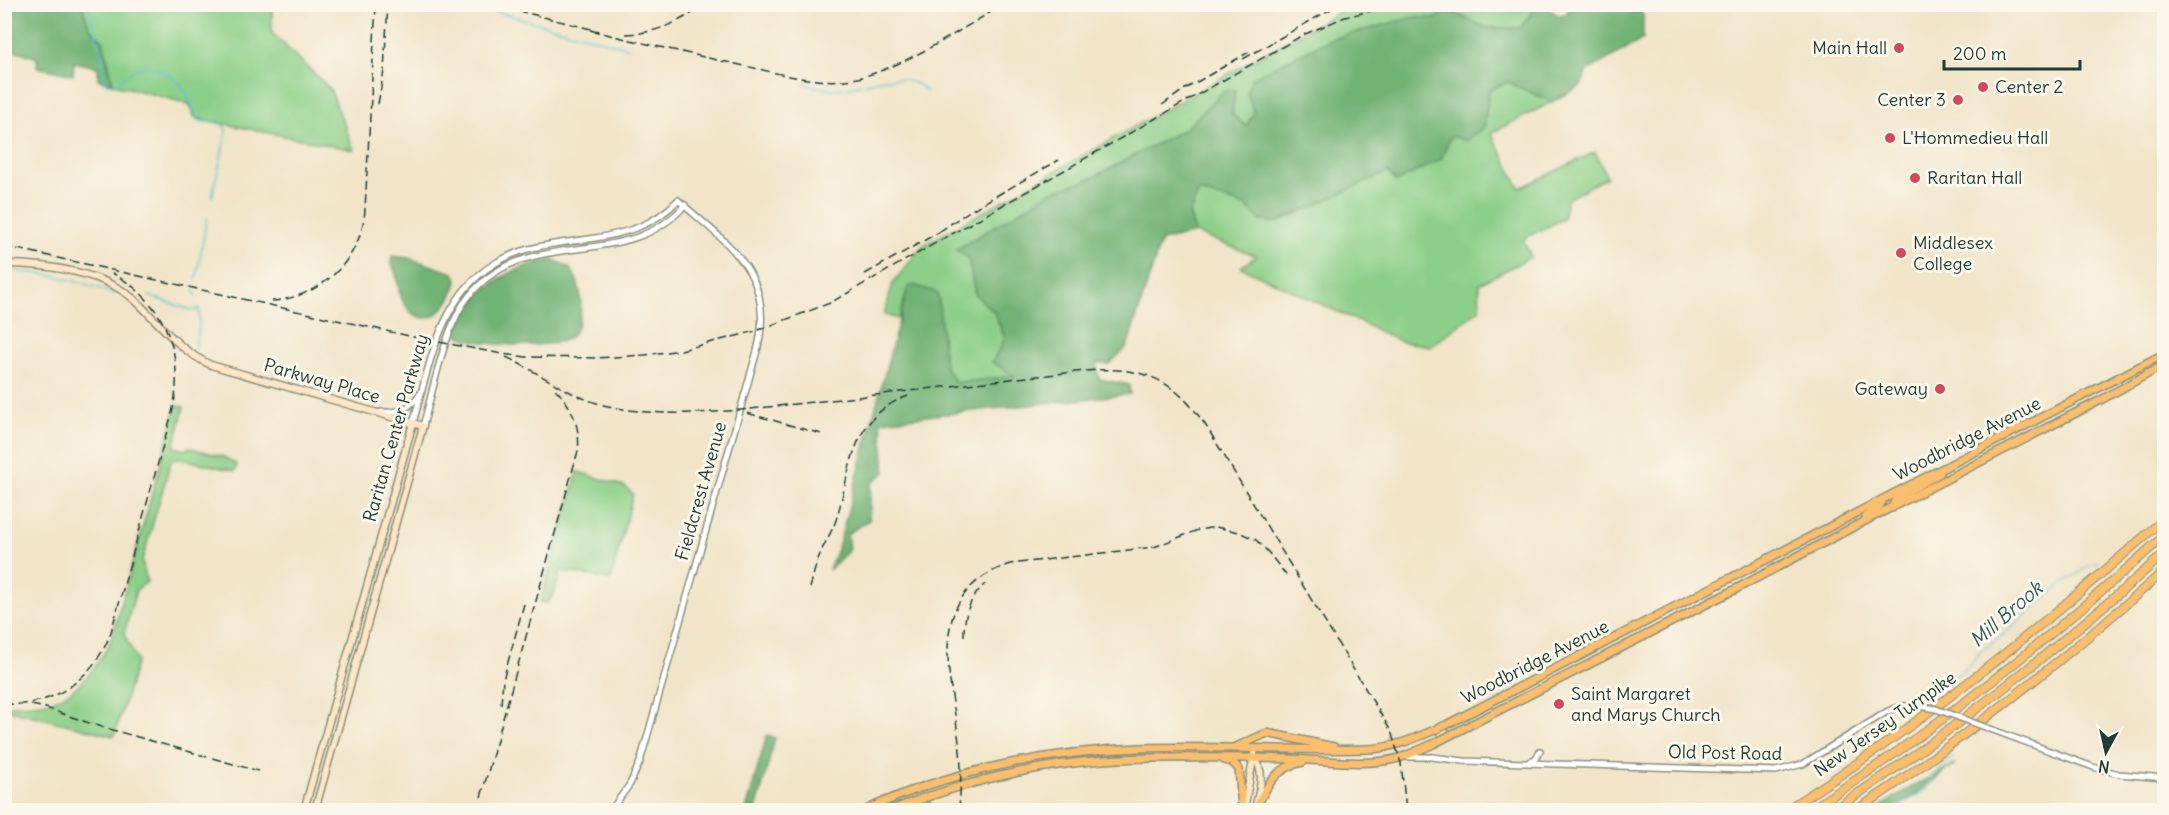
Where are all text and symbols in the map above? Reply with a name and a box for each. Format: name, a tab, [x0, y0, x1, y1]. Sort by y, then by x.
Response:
scale bar	[1944, 33, 2080, 71]
place label: Main Hall	[1812, 36, 1887, 59]
marker: Main Hall	[1892, 41, 1906, 55]
text: 200 m	[1953, 42, 2007, 65]
place label: Center 2	[1995, 75, 2064, 98]
marker: Center 2	[1976, 80, 1990, 94]
place label: Center 3	[1877, 88, 1946, 111]
marker: Center 3	[1951, 93, 1965, 107]
place label: L'Hommedieu Hall	[1902, 126, 2048, 149]
marker: L'Hommedieu Hall	[1883, 131, 1897, 145]
place label: Raritan Hall	[1927, 166, 2022, 189]
marker: Raritan Hall	[1908, 171, 1922, 185]
place label: Middlesex College	[1913, 231, 1993, 275]
marker: Middlesex College	[1894, 246, 1908, 260]
street label: Raritan Center Parkway	[358, 331, 433, 524]
street label: Parkway Place	[261, 353, 383, 408]
place label: Gateway	[1855, 377, 1928, 400]
marker: Gateway	[1933, 382, 1947, 396]
street label: Woodbridge Avenue	[1889, 391, 2045, 486]
street label: Fieldcrest Avenue	[670, 419, 731, 563]
water label: Mill Brook	[1964, 574, 2048, 652]
street label: Woodbridge Avenue	[1457, 614, 1613, 709]
street label: New Jersey Turnpike	[1809, 666, 1960, 781]
place label: Saint Margaret and Marys Church	[1571, 682, 1721, 726]
marker: Saint Margaret and Marys Church	[1552, 697, 1566, 711]
north arrow	[2076, 722, 2136, 782]
street label: Old Post Road	[1668, 740, 1783, 765]
text: N	[2097, 756, 2111, 778]

